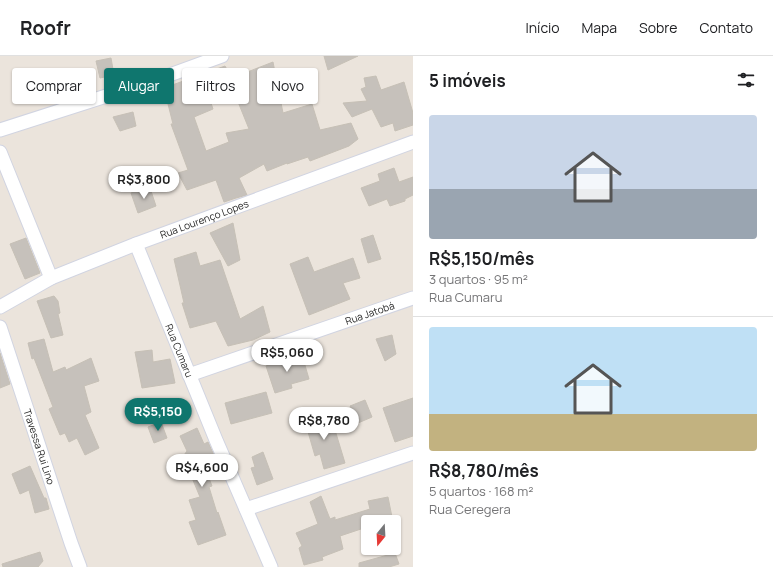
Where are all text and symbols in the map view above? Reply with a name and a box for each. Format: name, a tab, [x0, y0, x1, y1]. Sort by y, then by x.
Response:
text: Roofr	[20, 15, 71, 41]
text: Início	[526, 18, 559, 37]
text: Mapa	[581, 18, 617, 37]
text: Sobre	[639, 18, 677, 37]
text: Contato	[699, 18, 753, 37]
chip: Comprar	[12, 68, 96, 104]
chip: Alugar	[104, 68, 174, 104]
chip: Filtros	[182, 68, 249, 104]
chip: Novo	[257, 68, 318, 104]
text: 5 imóveis	[429, 69, 506, 92]
icon: filters	[735, 69, 757, 91]
icon: home	[557, 141, 629, 213]
pin: R$3,800	[107, 166, 181, 200]
text: R$3,800	[117, 170, 171, 188]
street label: Rua Lourenço Lopes	[158, 196, 251, 242]
text: R$5,150/mês	[429, 247, 534, 270]
text: 3 quartos · 95 m²	[429, 270, 528, 288]
text: Rua Cumaru	[429, 288, 502, 306]
street label: Rua Jatobá	[343, 298, 396, 328]
street label: Rua Cumaru	[162, 322, 197, 379]
pin: R$5,060	[250, 339, 324, 373]
text: R$5,060	[260, 343, 314, 361]
icon: home	[557, 353, 629, 425]
pin: R$5,150	[121, 398, 195, 432]
text: R$5,150	[134, 402, 182, 420]
street label: Travessa Rui Lino	[20, 407, 58, 486]
pin: R$8,780	[287, 407, 361, 441]
text: R$8,780	[298, 411, 350, 429]
pin: R$4,600	[165, 454, 239, 488]
text: R$4,600	[175, 458, 229, 476]
text: R$8,780/mês	[429, 459, 539, 482]
text: 5 quartos · 168 m²	[429, 482, 534, 500]
text: Rua Ceregera	[429, 500, 511, 518]
north arrow	[361, 515, 401, 555]
map controls	[361, 515, 401, 555]

